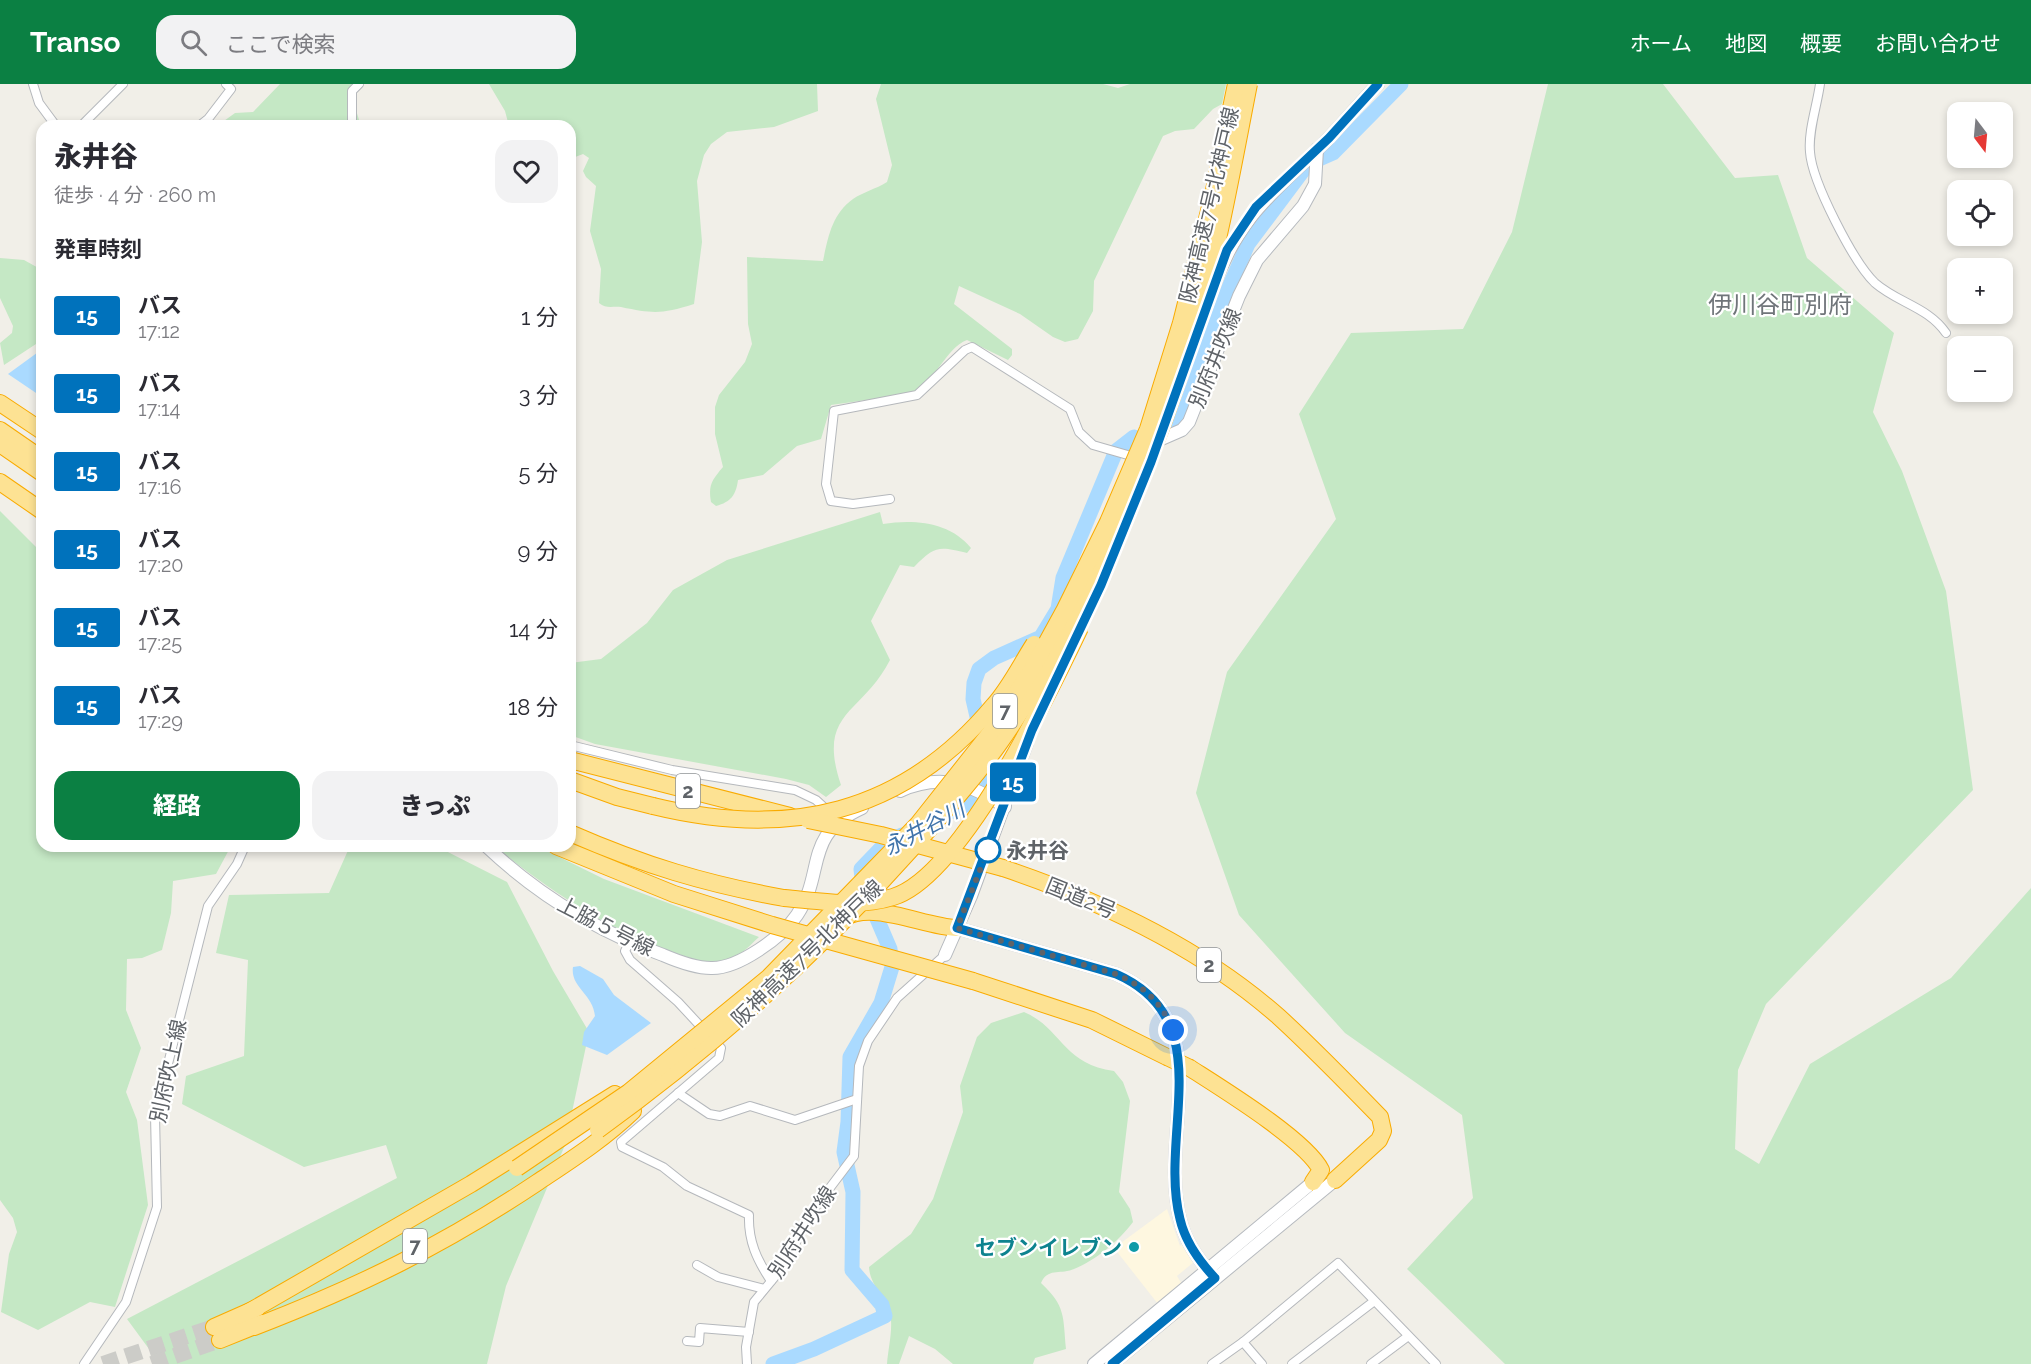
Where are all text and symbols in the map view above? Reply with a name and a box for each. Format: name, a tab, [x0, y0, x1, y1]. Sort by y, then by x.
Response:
search box	[156, 15, 576, 69]
text: Transo	[30, 26, 120, 59]
icon: search	[177, 26, 210, 59]
text: ここで検索	[225, 31, 336, 57]
text: ホーム	[1630, 31, 1692, 56]
text: 地図	[1725, 31, 1767, 56]
text: 概要	[1800, 31, 1842, 56]
text: お問い合わせ	[1875, 31, 2001, 56]
north arrow	[1947, 102, 2013, 168]
map controls	[1947, 102, 2013, 402]
street label: 阪神高速7号北神戸線	[1174, 105, 1244, 305]
text: 永井谷	[54, 140, 138, 173]
button: heart	[495, 140, 558, 203]
button: locate	[1947, 180, 2013, 246]
text: 徒歩 · 4 分 · 260 m	[54, 183, 216, 207]
text: 発車時刻	[54, 236, 142, 262]
button: +	[1947, 258, 2013, 324]
district label: 伊川谷町別府	[1708, 290, 1852, 319]
text: バス	[138, 292, 182, 318]
text: 15	[76, 303, 98, 328]
text: 1 分	[521, 304, 558, 330]
street label: 別府井吹線	[1184, 305, 1246, 411]
text: 17:12	[138, 319, 180, 343]
button: −	[1947, 336, 2013, 402]
text: バス	[138, 370, 182, 396]
text: 15	[76, 381, 98, 406]
text: 3 分	[519, 382, 558, 408]
text: 17:14	[138, 397, 180, 421]
text: バス	[138, 448, 182, 474]
text: 15	[76, 459, 98, 484]
text: 5 分	[518, 460, 558, 486]
text: 17:16	[138, 475, 182, 499]
text: バス	[138, 526, 182, 552]
text: 15	[76, 537, 98, 562]
text: 9 分	[517, 538, 558, 564]
text: 17:20	[138, 553, 184, 577]
text: バス	[138, 604, 182, 630]
text: 15	[76, 615, 98, 640]
text: 14 分	[509, 616, 558, 642]
text: 17:25	[138, 631, 182, 655]
text: バス	[138, 682, 182, 708]
text: 15	[76, 693, 98, 718]
text: 18 分	[508, 694, 558, 720]
road number: 7	[993, 694, 1017, 728]
text: 17:29	[138, 709, 183, 733]
line badge: 15	[986, 762, 1040, 802]
text: 15	[1002, 770, 1024, 795]
button: 経路	[54, 771, 300, 840]
button: きっぷ	[312, 771, 558, 840]
road number: 2	[676, 774, 700, 808]
water label: 永井谷川	[879, 795, 971, 860]
marker: 永井谷	[975, 837, 1001, 863]
place label: 永井谷	[1006, 838, 1069, 863]
street label: 国道2号	[1042, 873, 1120, 923]
street label: 阪神高速7号北神戸線	[726, 874, 888, 1032]
street label: 上脇５号線	[554, 891, 658, 961]
road number: 2	[1197, 948, 1221, 982]
your location	[1158, 1015, 1188, 1045]
street label: 別府吹上線	[145, 1017, 191, 1125]
street label: 別府井吹線	[763, 1181, 841, 1283]
road number: 7	[403, 1229, 427, 1263]
place label: セブンイレブン	[975, 1235, 1122, 1260]
marker: セブンイレブン	[1127, 1240, 1141, 1254]

